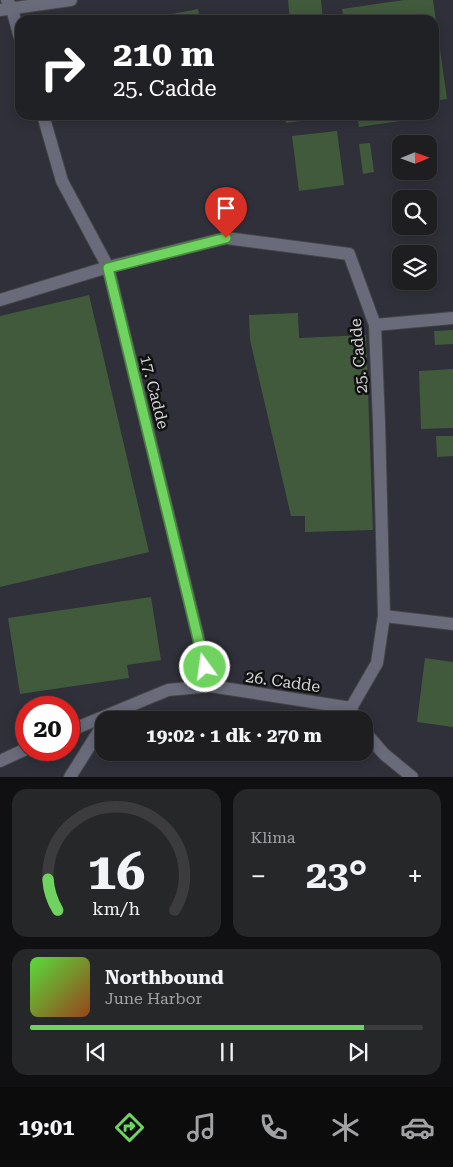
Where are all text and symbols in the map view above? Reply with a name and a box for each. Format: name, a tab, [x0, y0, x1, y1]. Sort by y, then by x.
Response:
text: 210 m	[113, 34, 214, 75]
icon: right	[30, 35, 95, 100]
text: 25. Cadde	[113, 76, 217, 101]
north arrow	[392, 135, 438, 180]
map controls	[392, 135, 437, 290]
pin	[205, 187, 247, 238]
button: search	[392, 190, 437, 235]
icon: arrive	[212, 194, 240, 222]
button: layers	[392, 245, 437, 290]
street label: 25. Cadde	[346, 317, 371, 394]
street label: 17. Cadde	[136, 353, 173, 431]
position arrow	[178, 640, 230, 692]
street label: 26. Cadde	[244, 667, 322, 696]
speed limit sign: 20	[15, 696, 80, 761]
text: 19:02 · 1 dk · 270 m	[146, 724, 322, 747]
text: Klima	[251, 828, 295, 847]
text: 16	[87, 841, 145, 902]
text: 23°	[306, 853, 367, 897]
text: −	[251, 860, 266, 893]
text: +	[407, 860, 423, 893]
text: km/h	[92, 898, 141, 919]
text: Northbound	[105, 966, 224, 989]
text: June Harbor	[105, 989, 202, 1008]
icon: previous	[82, 1038, 110, 1066]
icon: pause	[213, 1038, 241, 1066]
icon: next	[344, 1038, 372, 1066]
icon: directions	[112, 1110, 147, 1145]
icon: music	[184, 1110, 219, 1145]
icon: phone	[256, 1110, 291, 1145]
icon: climate	[328, 1110, 363, 1145]
icon: car	[400, 1110, 435, 1145]
text: 19:01	[18, 1115, 75, 1140]

